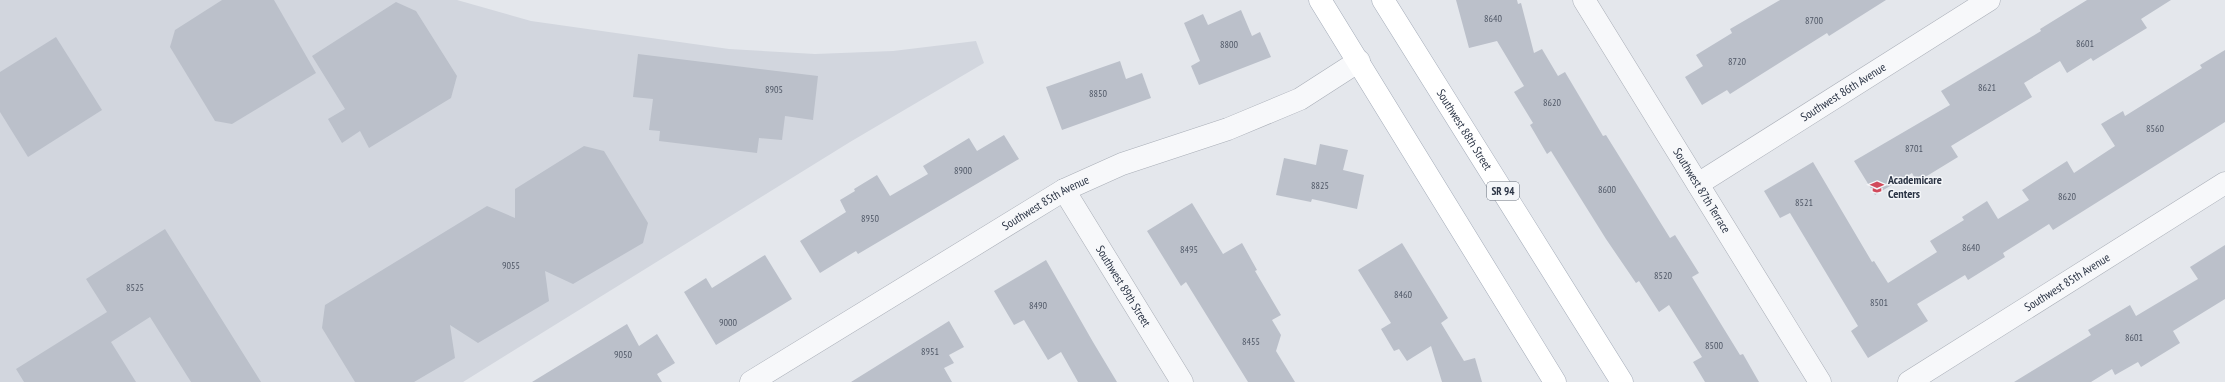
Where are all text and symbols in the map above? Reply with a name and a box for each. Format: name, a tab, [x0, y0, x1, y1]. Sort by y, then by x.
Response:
house number: 8640	[1484, 12, 1503, 25]
house number: 8700	[1805, 14, 1824, 27]
house number: 8601	[2076, 37, 2094, 50]
house number: 8800	[1220, 38, 1239, 51]
house number: 8720	[1728, 55, 1747, 68]
street label: Southwest 86th Avenue	[1798, 59, 1889, 124]
house number: 8621	[1978, 81, 1996, 94]
house number: 8905	[765, 83, 783, 96]
street label: Southwest 88th Street	[1434, 86, 1496, 173]
house number: 8850	[1089, 87, 1108, 100]
house number: 8620	[1543, 96, 1562, 109]
house number: 8560	[2146, 122, 2165, 135]
house number: 8701	[1905, 142, 1923, 155]
street label: Southwest 87th Terrace	[1670, 145, 1734, 236]
house number: 8900	[954, 164, 973, 177]
street label: Southwest 85th Avenue	[999, 172, 1091, 233]
place label: Academicare Centers	[1887, 172, 1942, 201]
house number: 8825	[1311, 179, 1329, 192]
school or university icon: Academicare Centers	[1869, 179, 1885, 195]
road number: SR 94	[1487, 182, 1519, 200]
house number: 8600	[1598, 183, 1617, 196]
house number: 8620	[2058, 190, 2077, 203]
house number: 8521	[1795, 196, 1813, 209]
house number: 8950	[861, 212, 880, 225]
house number: 8640	[1962, 241, 1981, 254]
street label: Southwest 89th Street	[1093, 243, 1155, 330]
house number: 8495	[1180, 243, 1198, 256]
street label: Southwest 85th Avenue	[2021, 249, 2112, 314]
house number: 9055	[502, 259, 520, 272]
house number: 8520	[1654, 269, 1673, 282]
house number: 8525	[126, 281, 144, 294]
house number: 8460	[1394, 288, 1413, 301]
house number: 8501	[1870, 296, 1888, 309]
house number: 8490	[1029, 299, 1048, 312]
house number: 9000	[719, 316, 738, 329]
house number: 8601	[2125, 331, 2143, 344]
house number: 8455	[1242, 335, 1260, 348]
house number: 8500	[1705, 339, 1724, 352]
house number: 8951	[921, 345, 939, 358]
house number: 9050	[614, 348, 633, 361]

